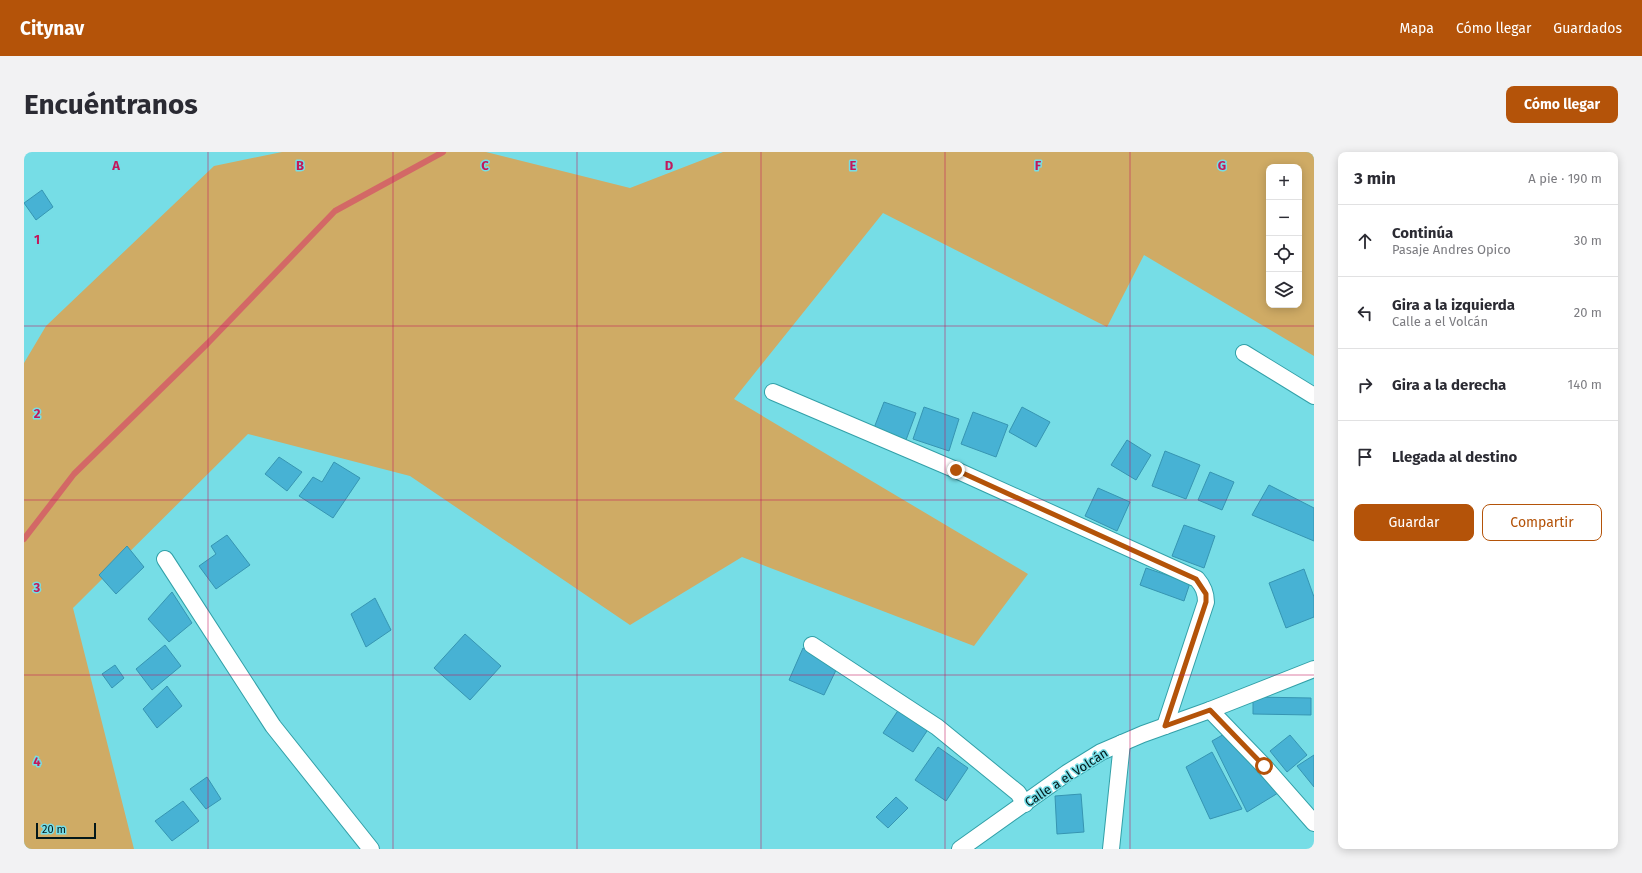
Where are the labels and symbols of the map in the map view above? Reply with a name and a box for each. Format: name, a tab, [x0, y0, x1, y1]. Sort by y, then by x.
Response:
text: A	[111, 158, 120, 173]
text: B	[296, 158, 304, 173]
text: C	[481, 158, 489, 173]
text: D	[665, 158, 674, 173]
text: E	[850, 158, 857, 173]
text: F	[1035, 158, 1042, 173]
text: G	[1218, 158, 1226, 173]
text: 1	[34, 232, 40, 247]
text: 2	[34, 406, 41, 421]
route end	[947, 461, 965, 479]
text: 3	[33, 580, 41, 595]
street label: Calle a el Volcán	[1022, 745, 1111, 810]
text: 4	[33, 754, 41, 769]
route start	[1255, 757, 1273, 775]
scale bar	[36, 821, 96, 840]

